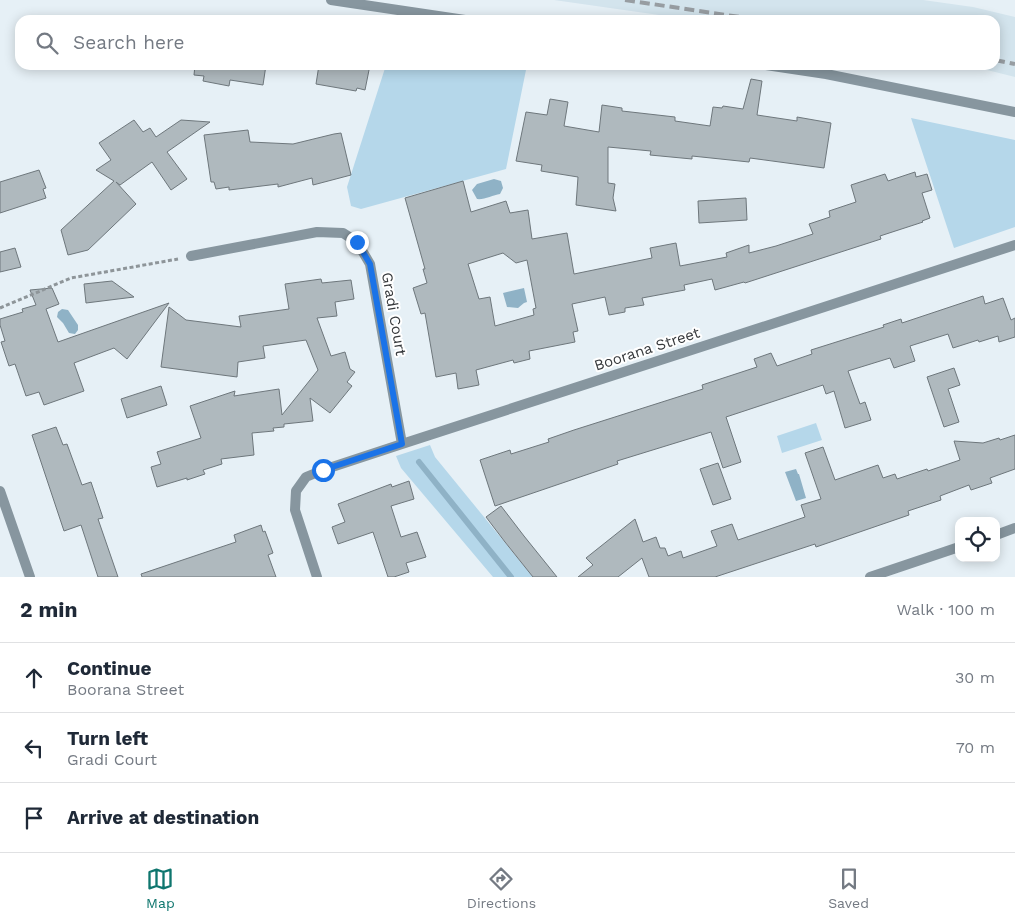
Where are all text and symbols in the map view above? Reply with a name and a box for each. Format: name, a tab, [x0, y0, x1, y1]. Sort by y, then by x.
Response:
search box	[15, 15, 1000, 70]
icon: search	[33, 29, 61, 57]
text: Search here	[73, 31, 184, 54]
route end	[346, 231, 369, 254]
street label: Gradi Court	[378, 271, 410, 358]
street label: Boorana Street	[592, 323, 703, 375]
route start	[312, 459, 335, 482]
map controls	[955, 517, 1000, 562]
button: locate	[955, 517, 1000, 562]
text: 2 min	[20, 597, 77, 622]
text: Walk · 100 m	[897, 600, 995, 619]
text: Continue	[67, 657, 151, 680]
icon: ahead	[20, 664, 48, 692]
text: 30 m	[955, 668, 995, 687]
text: Boorana Street	[67, 680, 184, 699]
text: Turn left	[67, 727, 148, 750]
icon: left	[20, 734, 48, 762]
text: 70 m	[956, 738, 995, 757]
text: Gradi Court	[67, 750, 157, 769]
icon: arrive	[20, 804, 48, 832]
text: Arrive at destination	[67, 806, 259, 829]
tab: Map	[146, 865, 175, 911]
tab: Directions	[467, 865, 536, 911]
tab: Saved	[828, 865, 869, 911]

